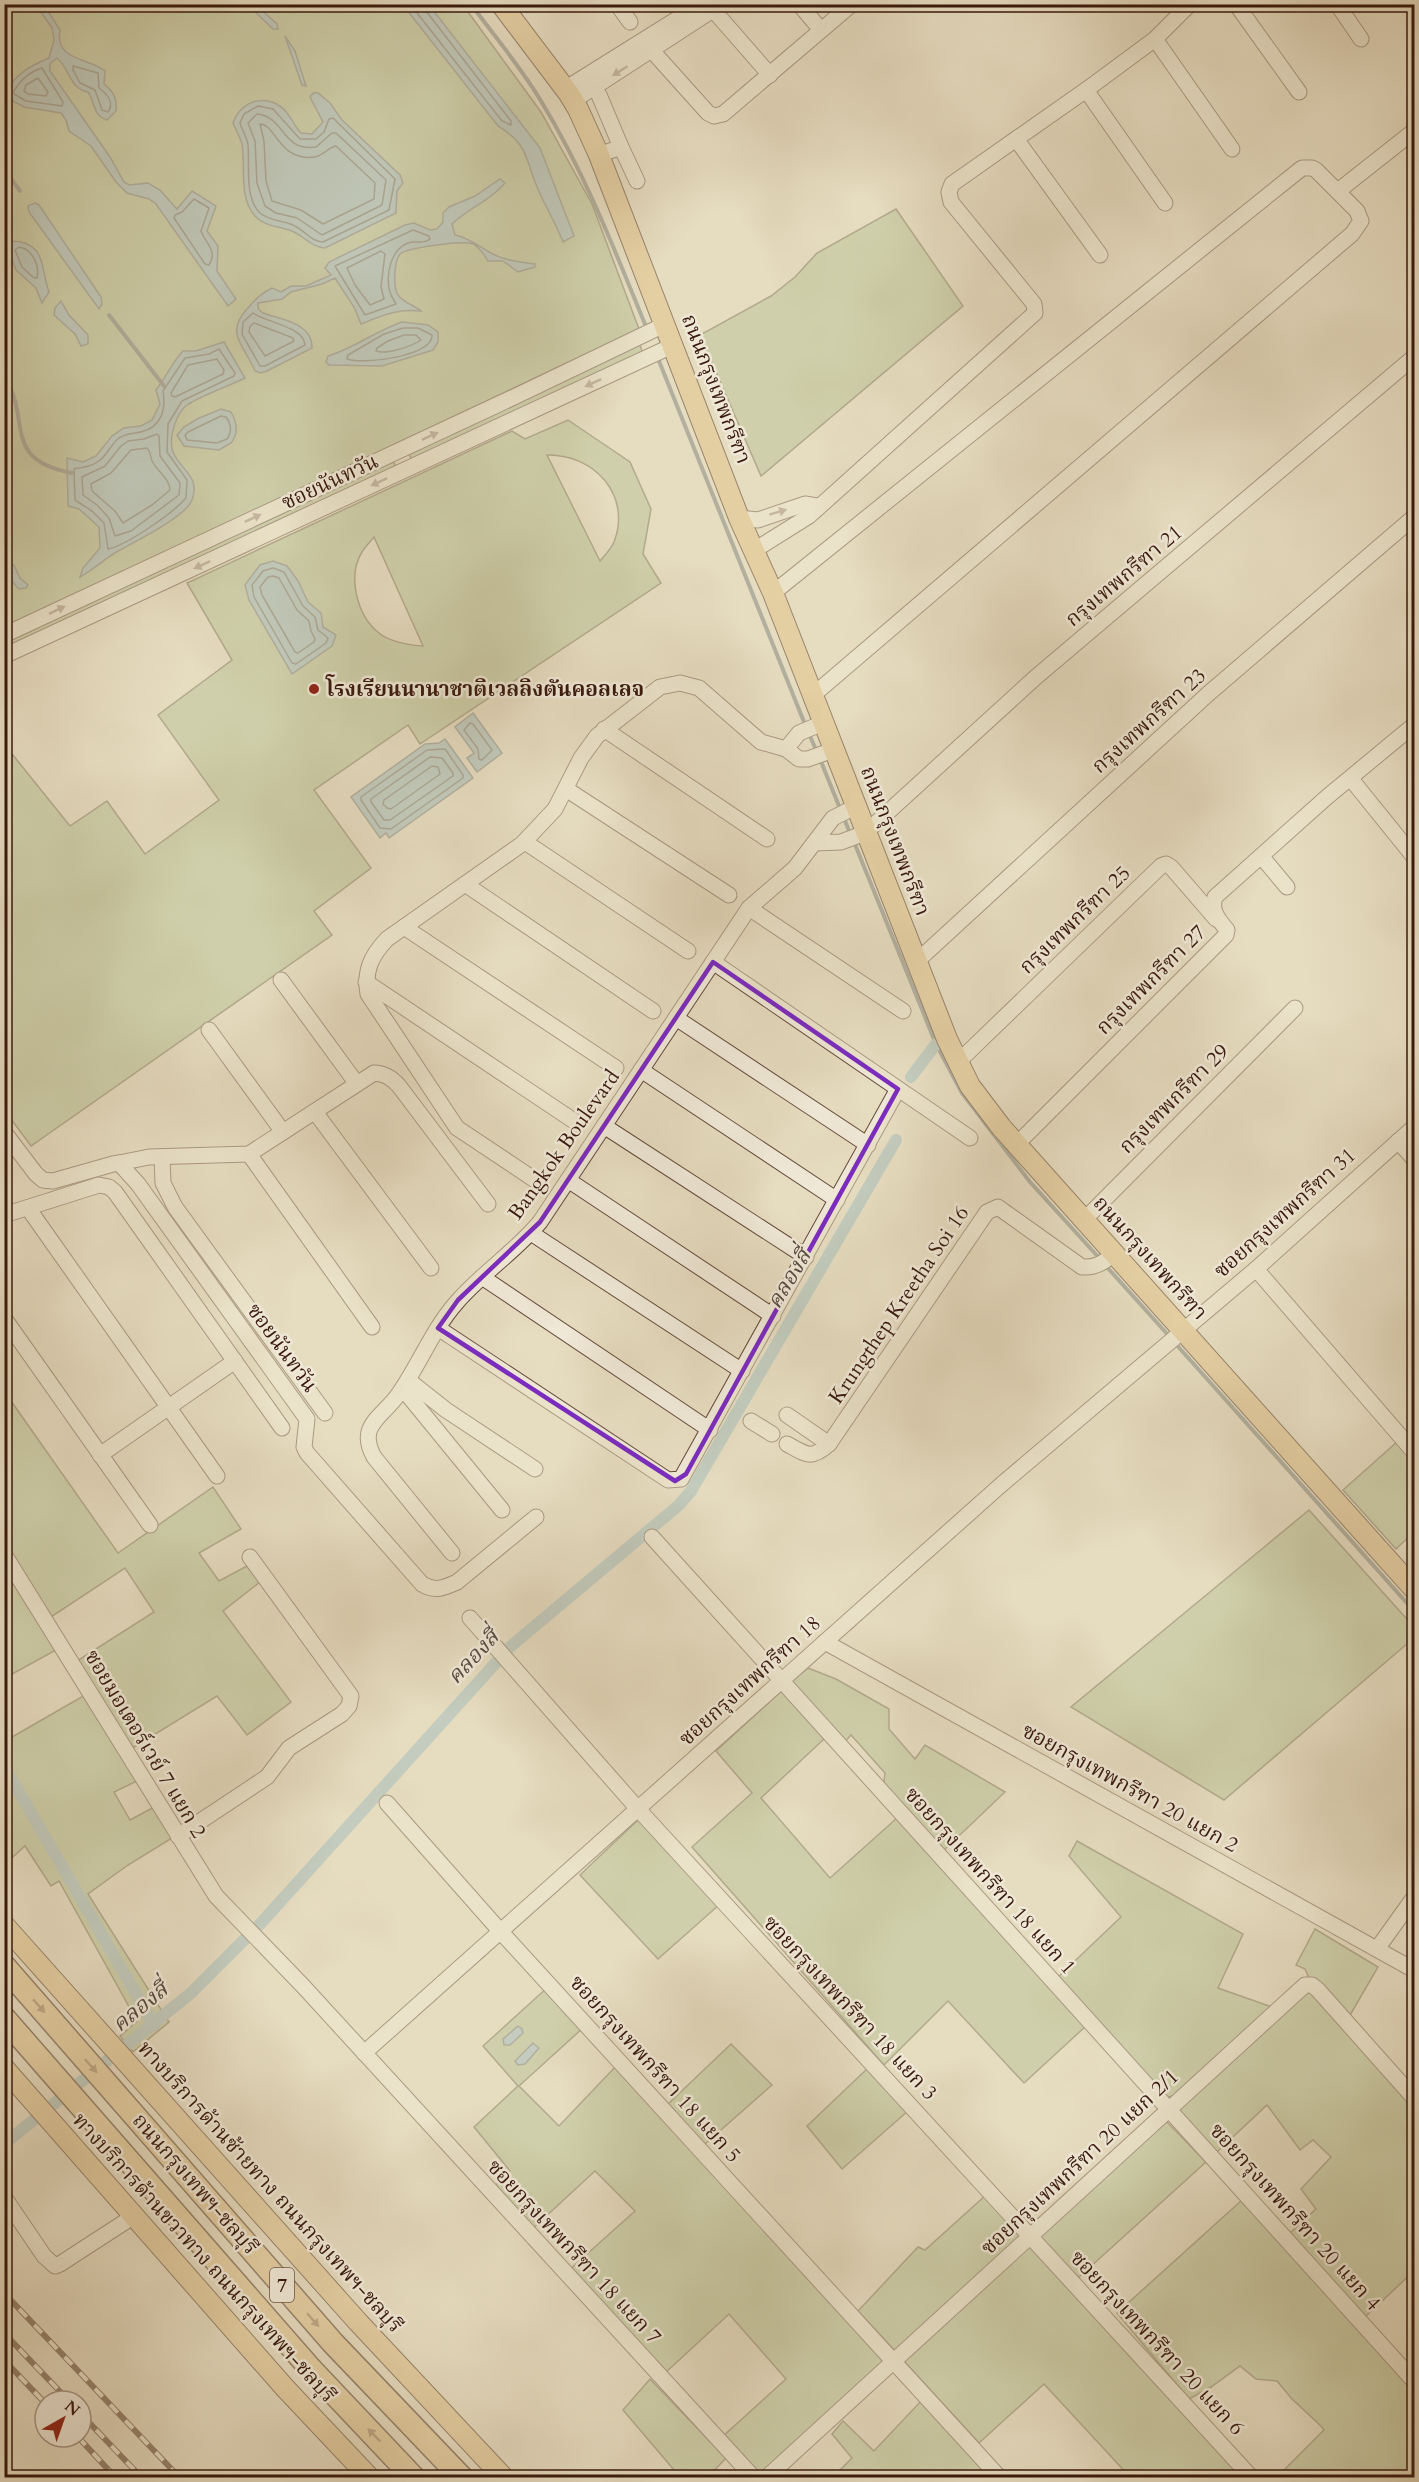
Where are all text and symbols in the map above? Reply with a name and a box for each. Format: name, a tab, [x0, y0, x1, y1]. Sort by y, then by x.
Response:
one-way arrow	[612, 65, 628, 76]
street label: ถนนกรุงเทพกรีฑา	[674, 310, 758, 468]
one-way arrow	[585, 378, 602, 387]
one-way arrow	[421, 432, 438, 441]
street label: ซอยนันทวัน	[277, 447, 383, 517]
one-way arrow	[370, 478, 387, 487]
one-way arrow	[769, 507, 787, 516]
one-way arrow	[244, 514, 261, 523]
street label: กรุงเทพกรีฑา 21	[1059, 518, 1189, 634]
one-way arrow	[193, 560, 210, 569]
one-way arrow	[49, 605, 66, 614]
street label: กรุงเทพกรีฑา 23	[1086, 662, 1212, 780]
place label: โรงเรียนนานาชาติเวลลิงตันคอลเลจ	[325, 674, 644, 704]
marker: โรงเรียนนานาชาติเวลลิงตันคอลเลจ	[307, 682, 321, 696]
street label: ถนนกรุงเทพกรีฑา	[853, 762, 937, 920]
street label: กรุงเทพกรีฑา 25	[1013, 859, 1137, 981]
street label: กรุงเทพกรีฑา 27	[1090, 918, 1213, 1041]
street label: กรุงเทพกรีฑา 29	[1113, 1037, 1236, 1160]
street label: Bangkok Boulevard	[501, 1064, 627, 1226]
street label: ซอยกรุงเทพกรีฑา 31	[1208, 1141, 1362, 1285]
street label: ถนนกรุงเทพกรีฑา	[1086, 1190, 1214, 1326]
street label: Krungthep Kreetha Soi 16	[822, 1200, 976, 1410]
water label: คลองสี่	[758, 1239, 820, 1314]
street label: ซอยนันทวัน	[240, 1298, 324, 1399]
street label: ซอยกรุงเทพกรีฑา 18	[673, 1609, 827, 1753]
water label: คลองสี่	[439, 1619, 508, 1691]
street label: ซอยมอเตอร์เวย์ 7 แยก 2	[77, 1645, 213, 1844]
street label: ซอยกรุงเทพกรีฑา 20 แยก 2	[1017, 1716, 1244, 1860]
street label: ซอยกรุงเทพกรีฑา 18 แยก 1	[898, 1781, 1082, 1981]
street label: ซอยกรุงเทพกรีฑา 18 แยก 3	[756, 1909, 944, 2107]
street label: ซอยกรุงเทพกรีฑา 18 แยก 5	[563, 1969, 747, 2169]
water label: คลองสี่	[104, 1971, 177, 2039]
one-way arrow	[32, 1998, 45, 2013]
street label: ทางบริการด้านซ้ายทาง ถนนกรุงเทพฯ-ชลบุรี	[131, 2035, 409, 2339]
one-way arrow	[84, 2058, 97, 2073]
street label: ซอยกรุงเทพกรีฑา 20 แยก 2/1	[975, 2062, 1185, 2262]
street label: ทางบริการด้านขวาทาง ถนนกรุงเทพฯ-ชลบุรี	[66, 2107, 342, 2409]
street label: ถนนกรุงเทพฯ-ชลบุรี	[125, 2107, 265, 2261]
street label: ซอยกรุงเทพกรีฑา 20 แยก 4	[1203, 2117, 1387, 2317]
street label: ซอยกรุงเทพกรีฑา 18 แยก 7	[480, 2153, 668, 2351]
street label: ซอยกรุงเทพกรีฑา 20 แยก 6	[1063, 2244, 1251, 2442]
road number: 7	[270, 2268, 294, 2302]
one-way arrow	[306, 2312, 319, 2327]
north arrow	[33, 2389, 93, 2449]
text: N	[60, 2395, 84, 2421]
one-way arrow	[367, 2428, 381, 2442]

